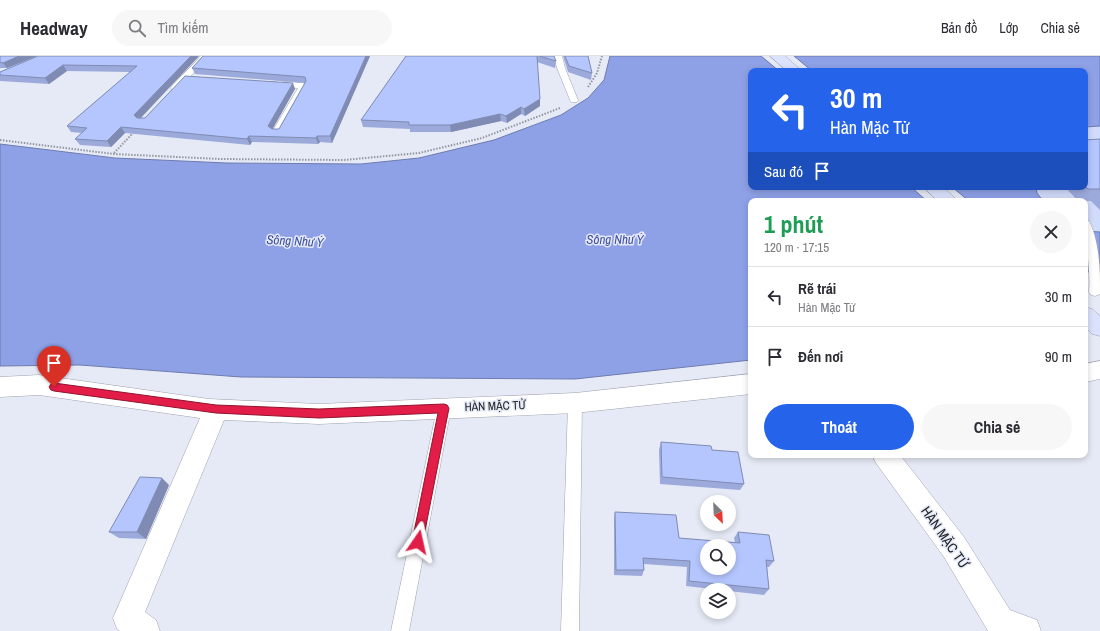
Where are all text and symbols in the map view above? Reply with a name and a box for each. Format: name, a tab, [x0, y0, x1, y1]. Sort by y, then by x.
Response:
search box	[112, 10, 392, 46]
text: Headway	[20, 15, 88, 41]
icon: search	[126, 17, 148, 39]
text: Tìm kiếm	[158, 17, 209, 38]
text: Bản đồ	[941, 19, 977, 37]
text: Lớp	[999, 19, 1018, 37]
text: Chia sẻ	[1040, 19, 1080, 37]
text: 30 m	[830, 79, 882, 117]
icon: left	[764, 84, 816, 136]
text: Hàn Mặc Tử	[830, 115, 909, 140]
icon: arrive	[811, 160, 833, 182]
text: Sau đó	[764, 161, 803, 182]
text: 1 phút	[764, 208, 823, 240]
button: close	[1030, 211, 1072, 253]
water label: Sông Như Ý	[266, 231, 325, 251]
water label: Sông Như Ý	[586, 231, 645, 248]
text: 120 m · 17:15	[764, 239, 829, 256]
text: Rẽ trái	[798, 278, 836, 299]
icon: left	[764, 286, 786, 308]
text: 30 m	[1045, 286, 1072, 307]
text: Hàn Mặc Tử	[798, 299, 855, 316]
pin	[37, 346, 71, 387]
icon: arrive	[764, 346, 786, 368]
text: Đến nơi	[798, 346, 843, 367]
text: 90 m	[1045, 346, 1072, 367]
icon: arrive	[43, 352, 65, 374]
street label: HÀN MẶC TỬ	[464, 397, 527, 415]
button: Thoát	[764, 404, 914, 450]
button: Chia sẻ	[922, 404, 1072, 450]
north arrow	[700, 495, 736, 531]
map controls	[700, 495, 736, 619]
street label: HÀN MẶC TỬ	[917, 503, 973, 572]
position arrow	[397, 521, 439, 563]
button: search	[700, 539, 736, 575]
button: layers	[700, 583, 736, 619]

